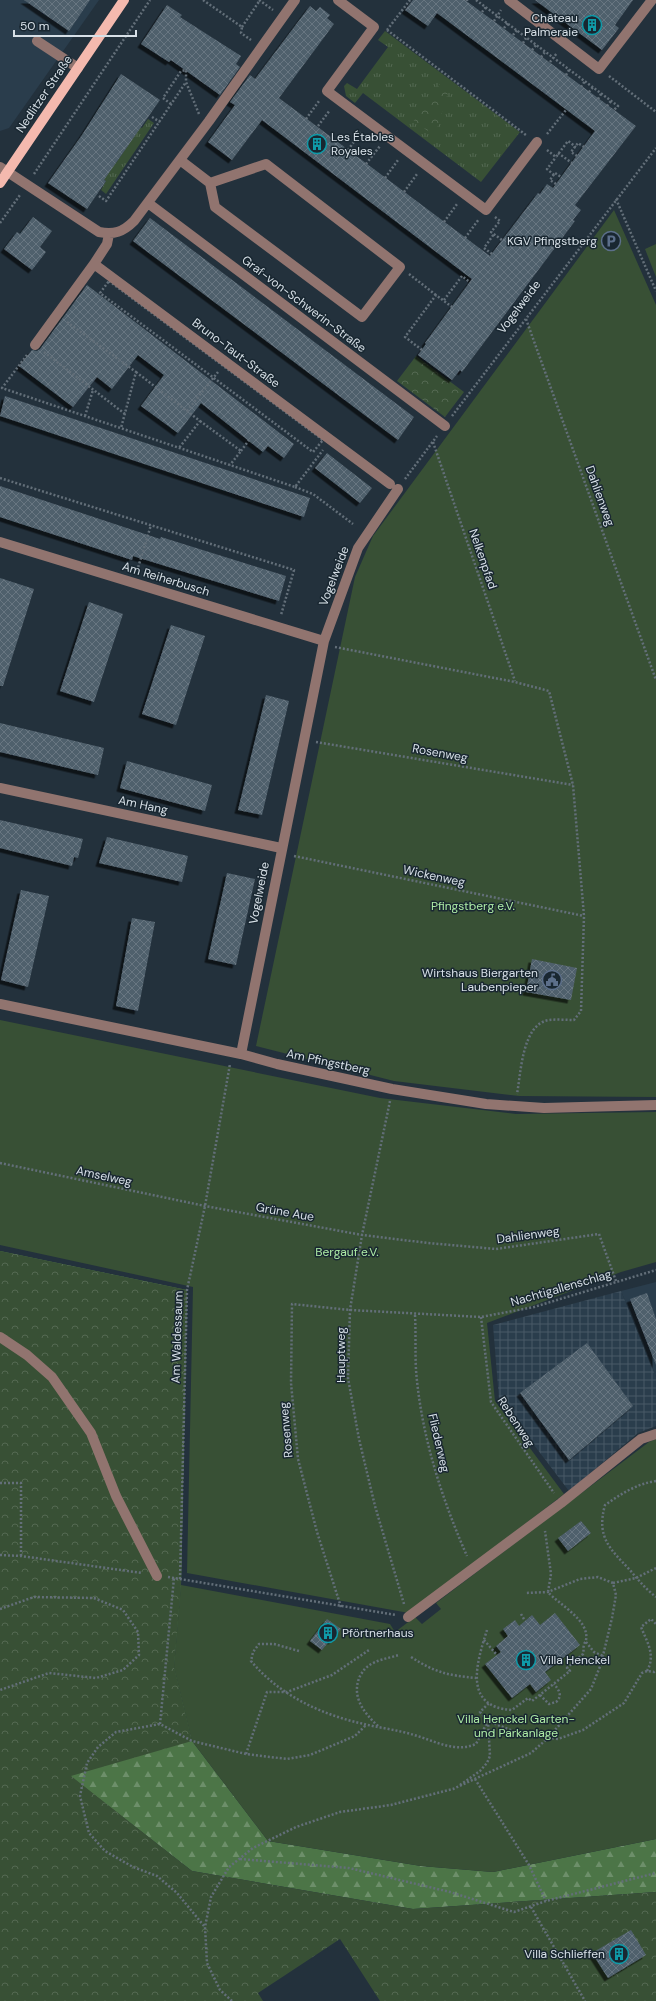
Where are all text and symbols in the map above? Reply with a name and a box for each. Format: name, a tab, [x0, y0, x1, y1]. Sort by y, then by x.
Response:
place label: Château Palmeraie	[524, 10, 578, 40]
scale bar	[14, 12, 136, 38]
building icon: Château Palmeraie	[581, 14, 603, 36]
text: 50 m	[20, 18, 49, 34]
street label: Nedlitzer Straße	[12, 52, 76, 136]
place label: Les Étables Royales	[331, 129, 394, 159]
building icon: Les Étables Royales	[306, 133, 328, 155]
parking icon: KGV Pfingstberg	[600, 230, 622, 252]
place label: KGV Pfingstberg	[507, 233, 597, 249]
street label: Graf-von-Schwerin-Straße	[239, 252, 369, 356]
street label: Vogelweide	[494, 277, 544, 337]
street label: Bruno-Taut-Straße	[189, 315, 283, 391]
street label: Dahlienweg	[582, 463, 618, 529]
street label: Nelkenpfad	[465, 527, 501, 591]
street label: Vogelweide	[315, 544, 353, 608]
street label: Am Reiherbusch	[120, 558, 212, 600]
street label: Rosenweg	[411, 740, 469, 766]
street label: Am Hang	[117, 792, 169, 818]
street label: Vogelweide	[245, 860, 273, 925]
street label: Wickenweg	[401, 862, 467, 890]
park label: Pfingstberg e.V.	[431, 898, 515, 914]
place label: Wirtshaus Biergarten Laubenpieper	[422, 965, 539, 995]
public building icon: Wirtshaus Biergarten Laubenpieper	[541, 969, 563, 991]
street label: Am Pfingstberg	[285, 1045, 372, 1079]
street label: Amselweg	[75, 1162, 134, 1190]
street label: Grüne Aue	[255, 1199, 316, 1225]
street label: Dahlienweg	[496, 1223, 561, 1247]
park label: Bergauf e.V.	[315, 1244, 379, 1260]
street label: Nachtigallenschlag	[509, 1266, 614, 1310]
street label: Am Waldessaum	[167, 1290, 187, 1384]
street label: Hauptweg	[333, 1327, 349, 1383]
street label: Rebenweg	[494, 1394, 538, 1451]
street label: Rosenweg	[276, 1401, 296, 1459]
street label: Fliederweg	[424, 1412, 454, 1474]
building icon: Pförtnerhaus	[317, 1622, 339, 1644]
place label: Pförtnerhaus	[342, 1625, 414, 1641]
building icon: Villa Henckel	[515, 1649, 537, 1671]
place label: Villa Henckel	[540, 1652, 610, 1668]
park label: Villa Henckel Garten- und Parkanlage	[457, 1711, 575, 1741]
building icon: Villa Schlieffen	[608, 1943, 630, 1965]
place label: Villa Schlieffen	[524, 1946, 605, 1962]

